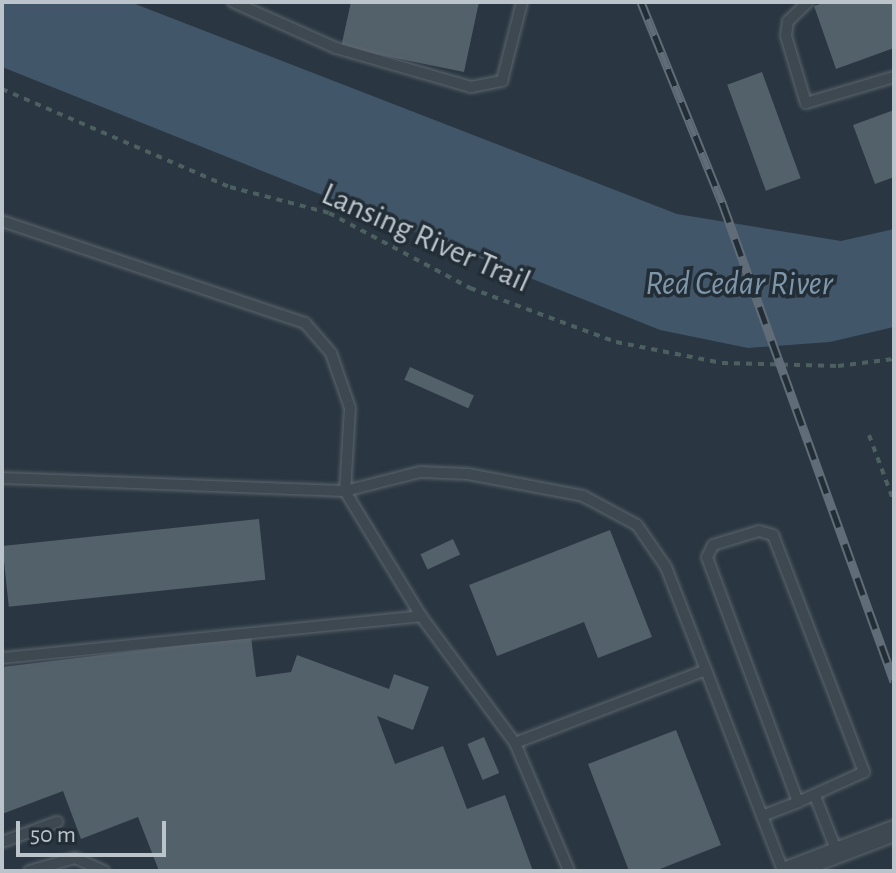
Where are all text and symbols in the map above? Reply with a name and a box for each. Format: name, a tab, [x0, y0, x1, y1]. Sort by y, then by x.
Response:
street label: Lansing River Trail	[316, 175, 536, 301]
water label: Red Cedar River	[645, 265, 833, 305]
scale bar	[20, 805, 170, 855]
text: 50 m	[30, 823, 76, 847]

